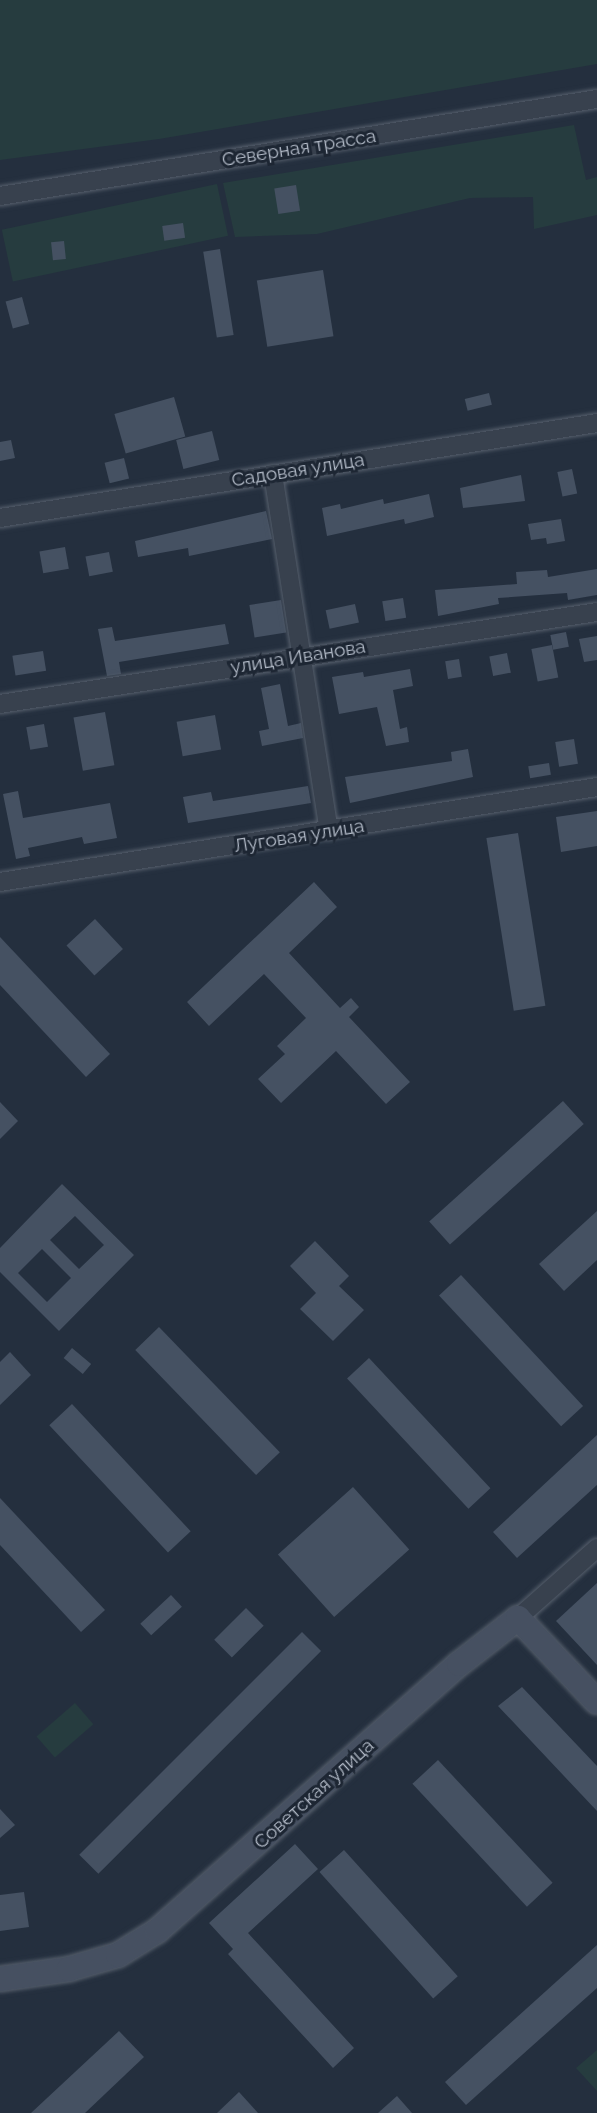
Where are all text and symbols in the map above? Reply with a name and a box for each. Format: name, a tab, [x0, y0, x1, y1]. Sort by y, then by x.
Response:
street label: Северная трасса	[220, 125, 378, 171]
street label: Садовая улица	[230, 448, 366, 492]
street label: улица Иванова	[229, 635, 367, 679]
street label: Луговая улица	[232, 814, 366, 858]
street label: Советская улица	[249, 1734, 379, 1854]

